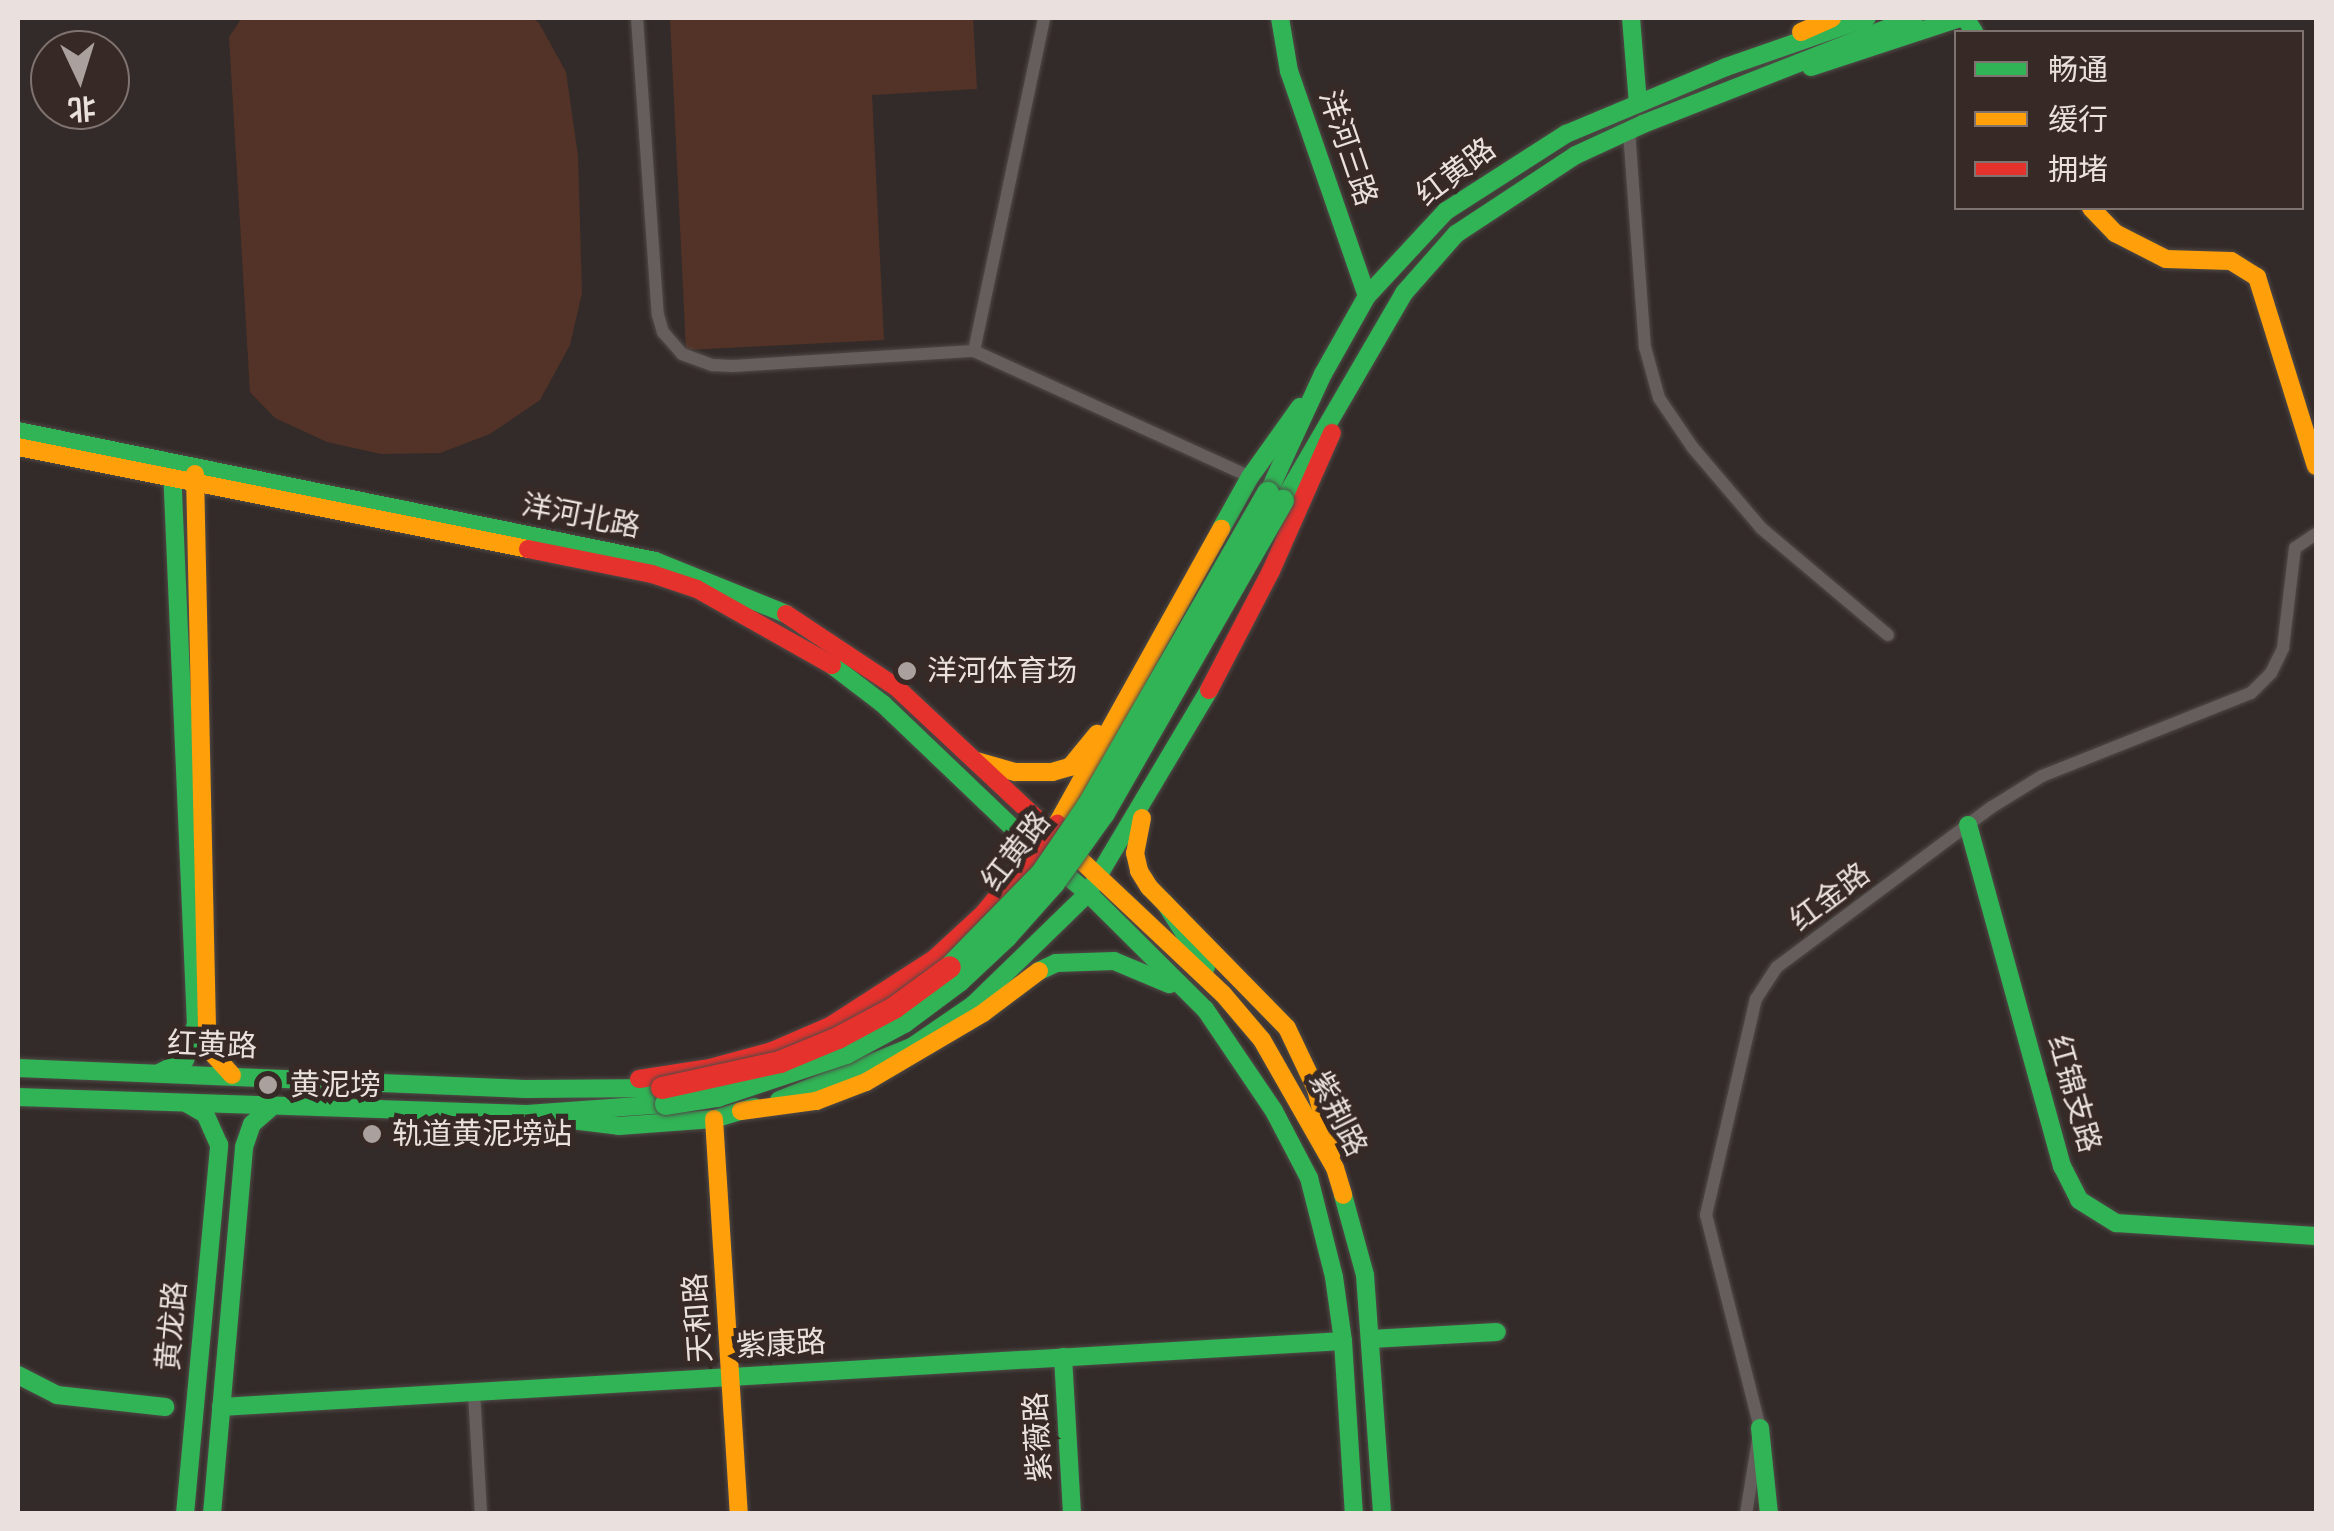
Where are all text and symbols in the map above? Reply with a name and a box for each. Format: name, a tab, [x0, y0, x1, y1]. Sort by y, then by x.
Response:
north arrow	[30, 30, 130, 130]
legend	[1954, 30, 2304, 210]
text: 畅通	[2048, 48, 2108, 91]
street label: 洋河三路	[1311, 85, 1385, 211]
text: 北	[67, 88, 97, 129]
text: 缓行	[2048, 98, 2108, 141]
street label: 红黄路	[1409, 131, 1503, 213]
text: 拥堵	[2048, 148, 2108, 191]
street label: 洋河北路	[519, 487, 643, 545]
place label: 洋河体育场	[927, 653, 1077, 689]
marker: 洋河体育场	[896, 660, 918, 682]
street label: 红黄路	[974, 804, 1058, 898]
street label: 红金路	[1783, 856, 1877, 938]
street label: 红黄路	[166, 1025, 258, 1065]
street label: 红锦支路	[2040, 1031, 2108, 1157]
street label: 紫荆路	[1302, 1066, 1374, 1162]
place label: 黄泥塝	[290, 1067, 380, 1103]
marker: 黄泥塝	[255, 1072, 281, 1098]
place label: 轨道黄泥塝站	[392, 1116, 572, 1152]
marker: 轨道黄泥塝站	[361, 1123, 383, 1145]
street label: 天和路	[677, 1272, 719, 1364]
street label: 黄龙路	[150, 1280, 194, 1372]
street label: 紫康路	[735, 1324, 827, 1364]
street label: 紫薇路	[1018, 1391, 1058, 1483]

